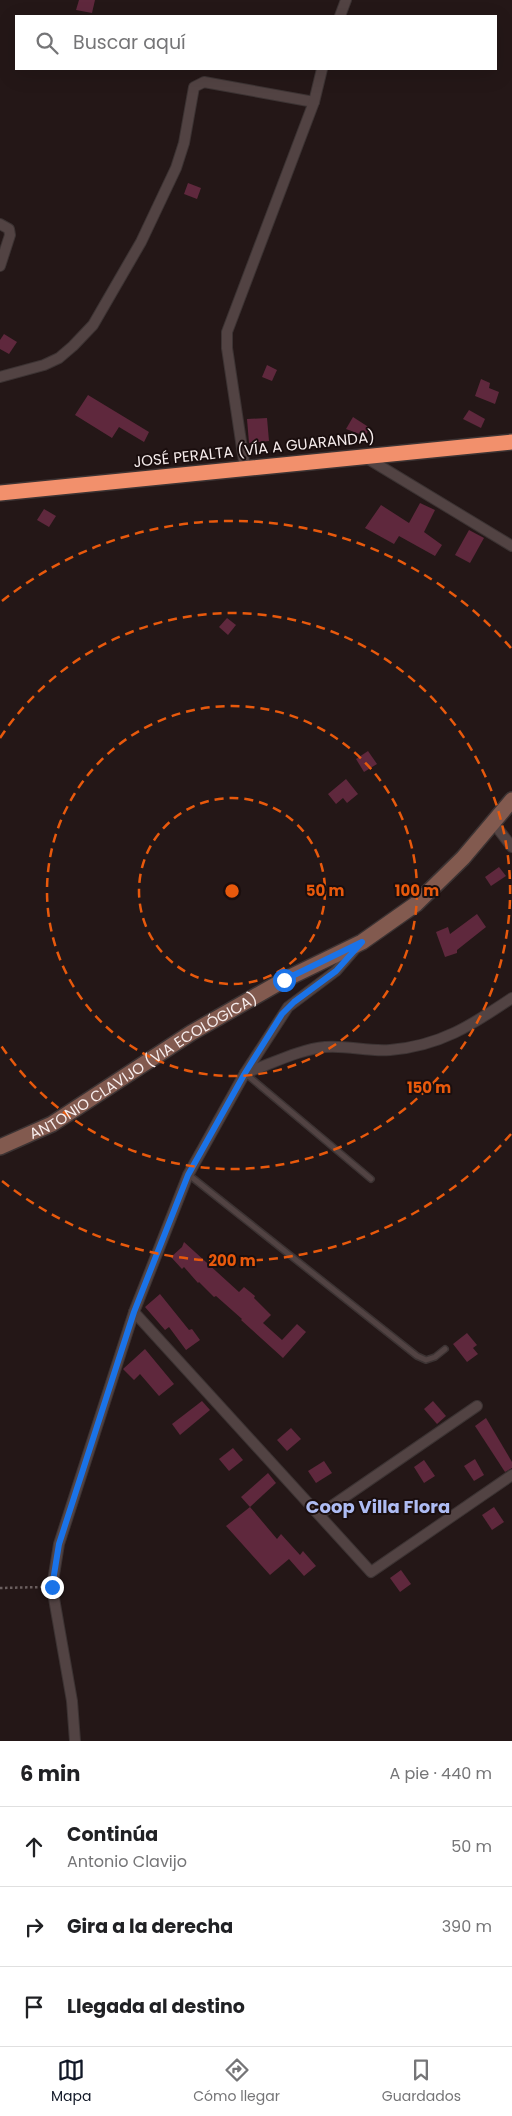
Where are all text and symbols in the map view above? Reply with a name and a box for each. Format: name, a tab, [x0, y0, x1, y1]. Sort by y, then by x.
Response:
search box	[15, 15, 497, 70]
icon: search	[33, 29, 61, 57]
text: Buscar aquí	[73, 29, 186, 56]
street label: JOSÉ PERALTA (VÍA A GUARANDA)	[132, 426, 376, 472]
text: 50 m	[306, 880, 344, 901]
text: 100 m	[395, 880, 439, 901]
centre of rings	[223, 882, 241, 900]
route start	[273, 969, 296, 992]
street label: ANTONIO CLAVIJO (VIA ECOLÓGICA)	[26, 987, 261, 1143]
text: 150 m	[407, 1077, 451, 1098]
text: 200 m	[208, 1250, 256, 1271]
district label: Coop Villa Flora	[306, 1494, 450, 1519]
route end	[41, 1576, 64, 1599]
text: 6 min	[20, 1759, 80, 1788]
text: A pie · 440 m	[389, 1762, 492, 1785]
text: Continúa	[67, 1821, 158, 1848]
icon: ahead	[20, 1833, 48, 1861]
text: 50 m	[451, 1835, 492, 1858]
text: Antonio Clavijo	[67, 1850, 187, 1873]
icon: right	[20, 1913, 48, 1941]
text: Gira a la derecha	[67, 1913, 233, 1940]
text: 390 m	[442, 1915, 492, 1938]
icon: arrive	[20, 1993, 48, 2021]
text: Llegada al destino	[67, 1993, 245, 2020]
tab: Mapa	[51, 2056, 91, 2107]
tab: Cómo llegar	[193, 2056, 280, 2107]
tab: Guardados	[382, 2056, 461, 2107]

